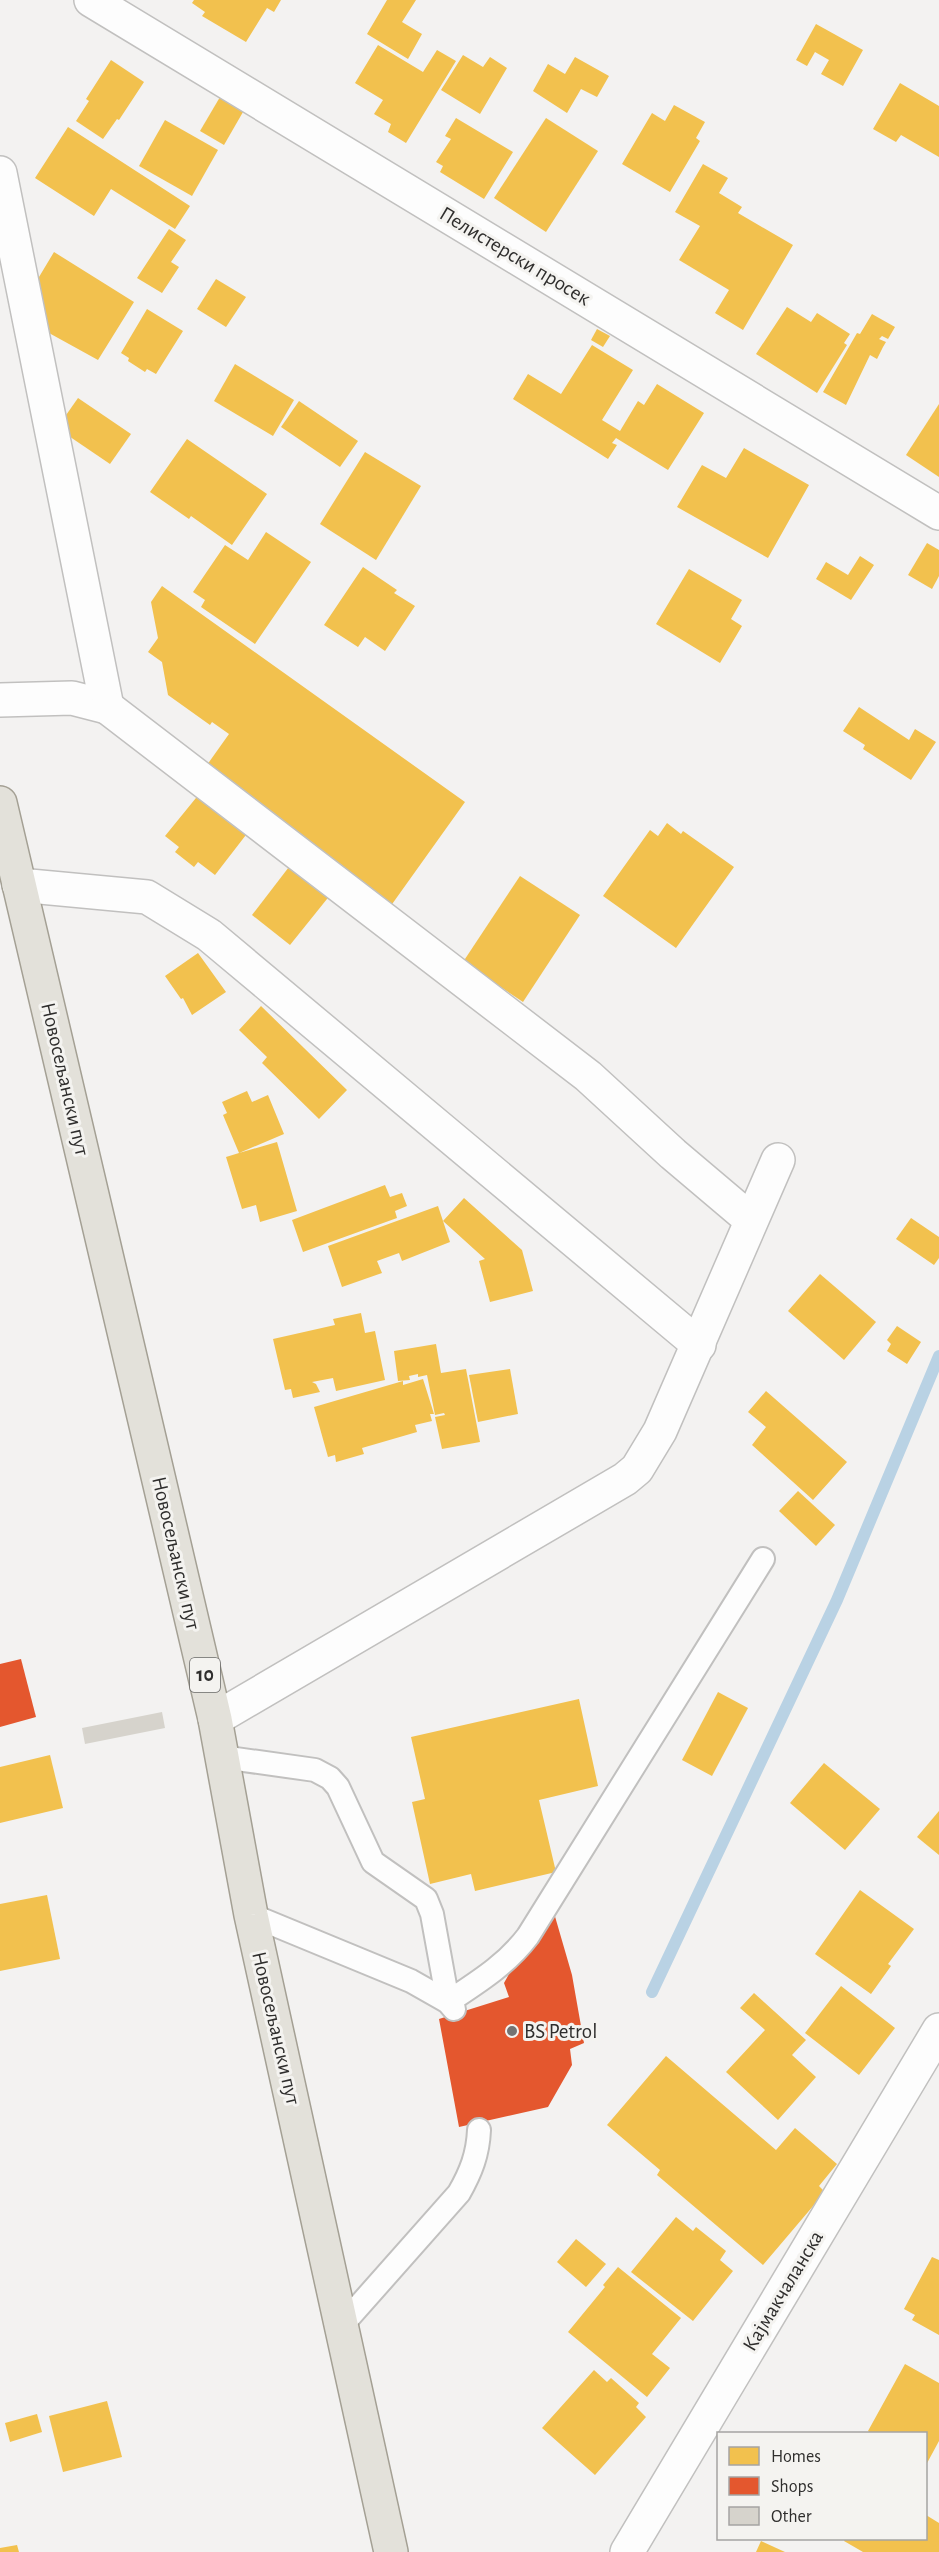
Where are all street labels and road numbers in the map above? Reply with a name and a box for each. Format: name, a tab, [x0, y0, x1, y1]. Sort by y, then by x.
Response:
street label: Пелистерски просек	[436, 203, 594, 309]
street label: Новосељански пут	[37, 1000, 93, 1158]
street label: Новосељански пут	[148, 1474, 204, 1632]
road number: 10	[190, 1658, 220, 1692]
street label: Новосељански пут	[248, 1949, 304, 2107]
street label: Кајмакчаланска	[739, 2227, 827, 2355]

